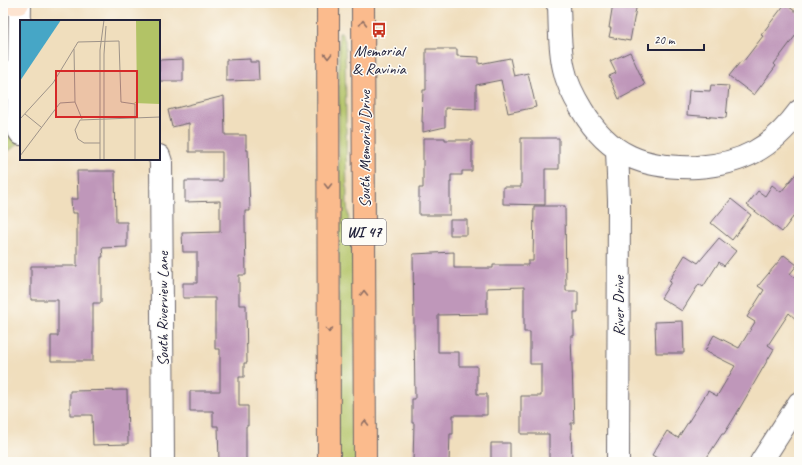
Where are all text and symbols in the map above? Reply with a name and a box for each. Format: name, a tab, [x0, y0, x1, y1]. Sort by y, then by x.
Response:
inset map	[20, 20, 160, 160]
one-way arrow	[359, 20, 367, 26]
bus stop icon: Memorial & Ravinia	[370, 21, 388, 39]
scale bar	[648, 26, 704, 52]
text: 20 m	[654, 32, 676, 48]
place label: Memorial & Ravinia	[352, 41, 407, 79]
one-way arrow	[324, 53, 332, 59]
street label: South Memorial Drive	[355, 88, 375, 208]
one-way arrow	[324, 183, 332, 189]
road number: WI 47	[342, 219, 386, 245]
street label: South Riverview Lane	[153, 250, 173, 366]
street label: River Drive	[609, 274, 629, 336]
one-way arrow	[360, 290, 368, 296]
one-way arrow	[325, 327, 333, 333]
one-way arrow	[361, 420, 369, 426]

